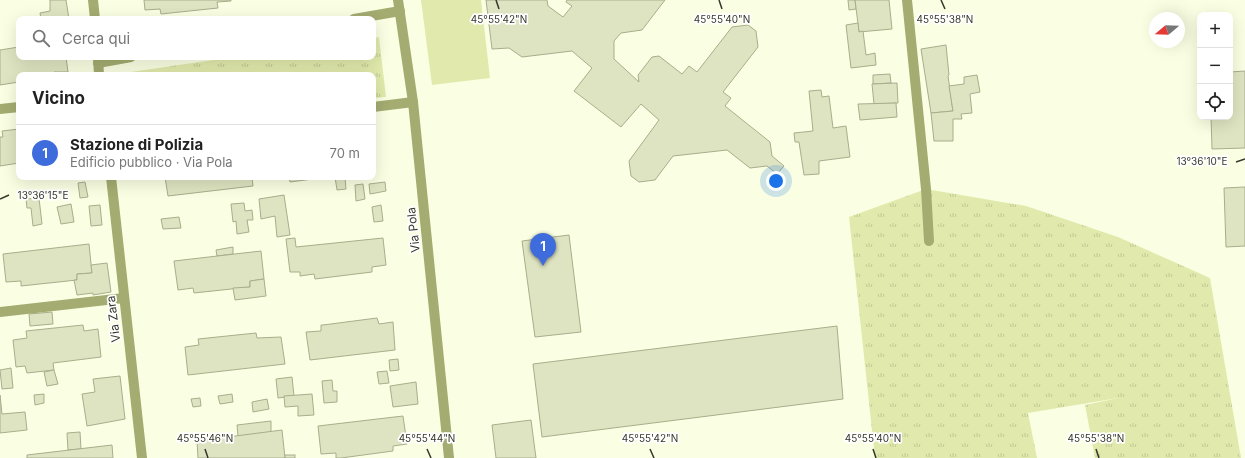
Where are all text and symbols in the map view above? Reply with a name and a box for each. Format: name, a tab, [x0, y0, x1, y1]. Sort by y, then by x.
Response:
north arrow	[1149, 12, 1185, 48]
map controls	[1197, 12, 1233, 120]
button: +	[1197, 12, 1233, 48]
text: 45°55'42"N	[471, 13, 527, 25]
text: 45°55'40"N	[694, 13, 750, 25]
text: 45°55'38"N	[917, 13, 973, 25]
search box	[16, 16, 376, 60]
icon: search	[30, 27, 52, 49]
text: Cerca qui	[62, 29, 130, 48]
button: −	[1197, 48, 1233, 84]
button: locate	[1197, 84, 1233, 120]
text: Vicino	[32, 88, 85, 108]
text: Stazione di Polizia	[70, 135, 203, 154]
text: 1	[42, 145, 48, 161]
text: 70 m	[330, 145, 360, 161]
text: Edificio pubblico · Via Pola	[70, 154, 233, 170]
text: 13°36'10"E	[1176, 155, 1228, 167]
your location	[766, 171, 786, 191]
text: 13°36'15"E	[18, 189, 68, 201]
street label: Via Pola	[403, 206, 423, 254]
pin: 1	[530, 233, 556, 266]
street label: Via Zara	[103, 295, 123, 343]
text: 45°55'46"N	[177, 432, 233, 444]
text: 45°55'44"N	[399, 432, 455, 444]
text: 45°55'42"N	[622, 432, 678, 444]
text: 45°55'40"N	[845, 432, 901, 444]
text: 45°55'38"N	[1068, 432, 1124, 444]

